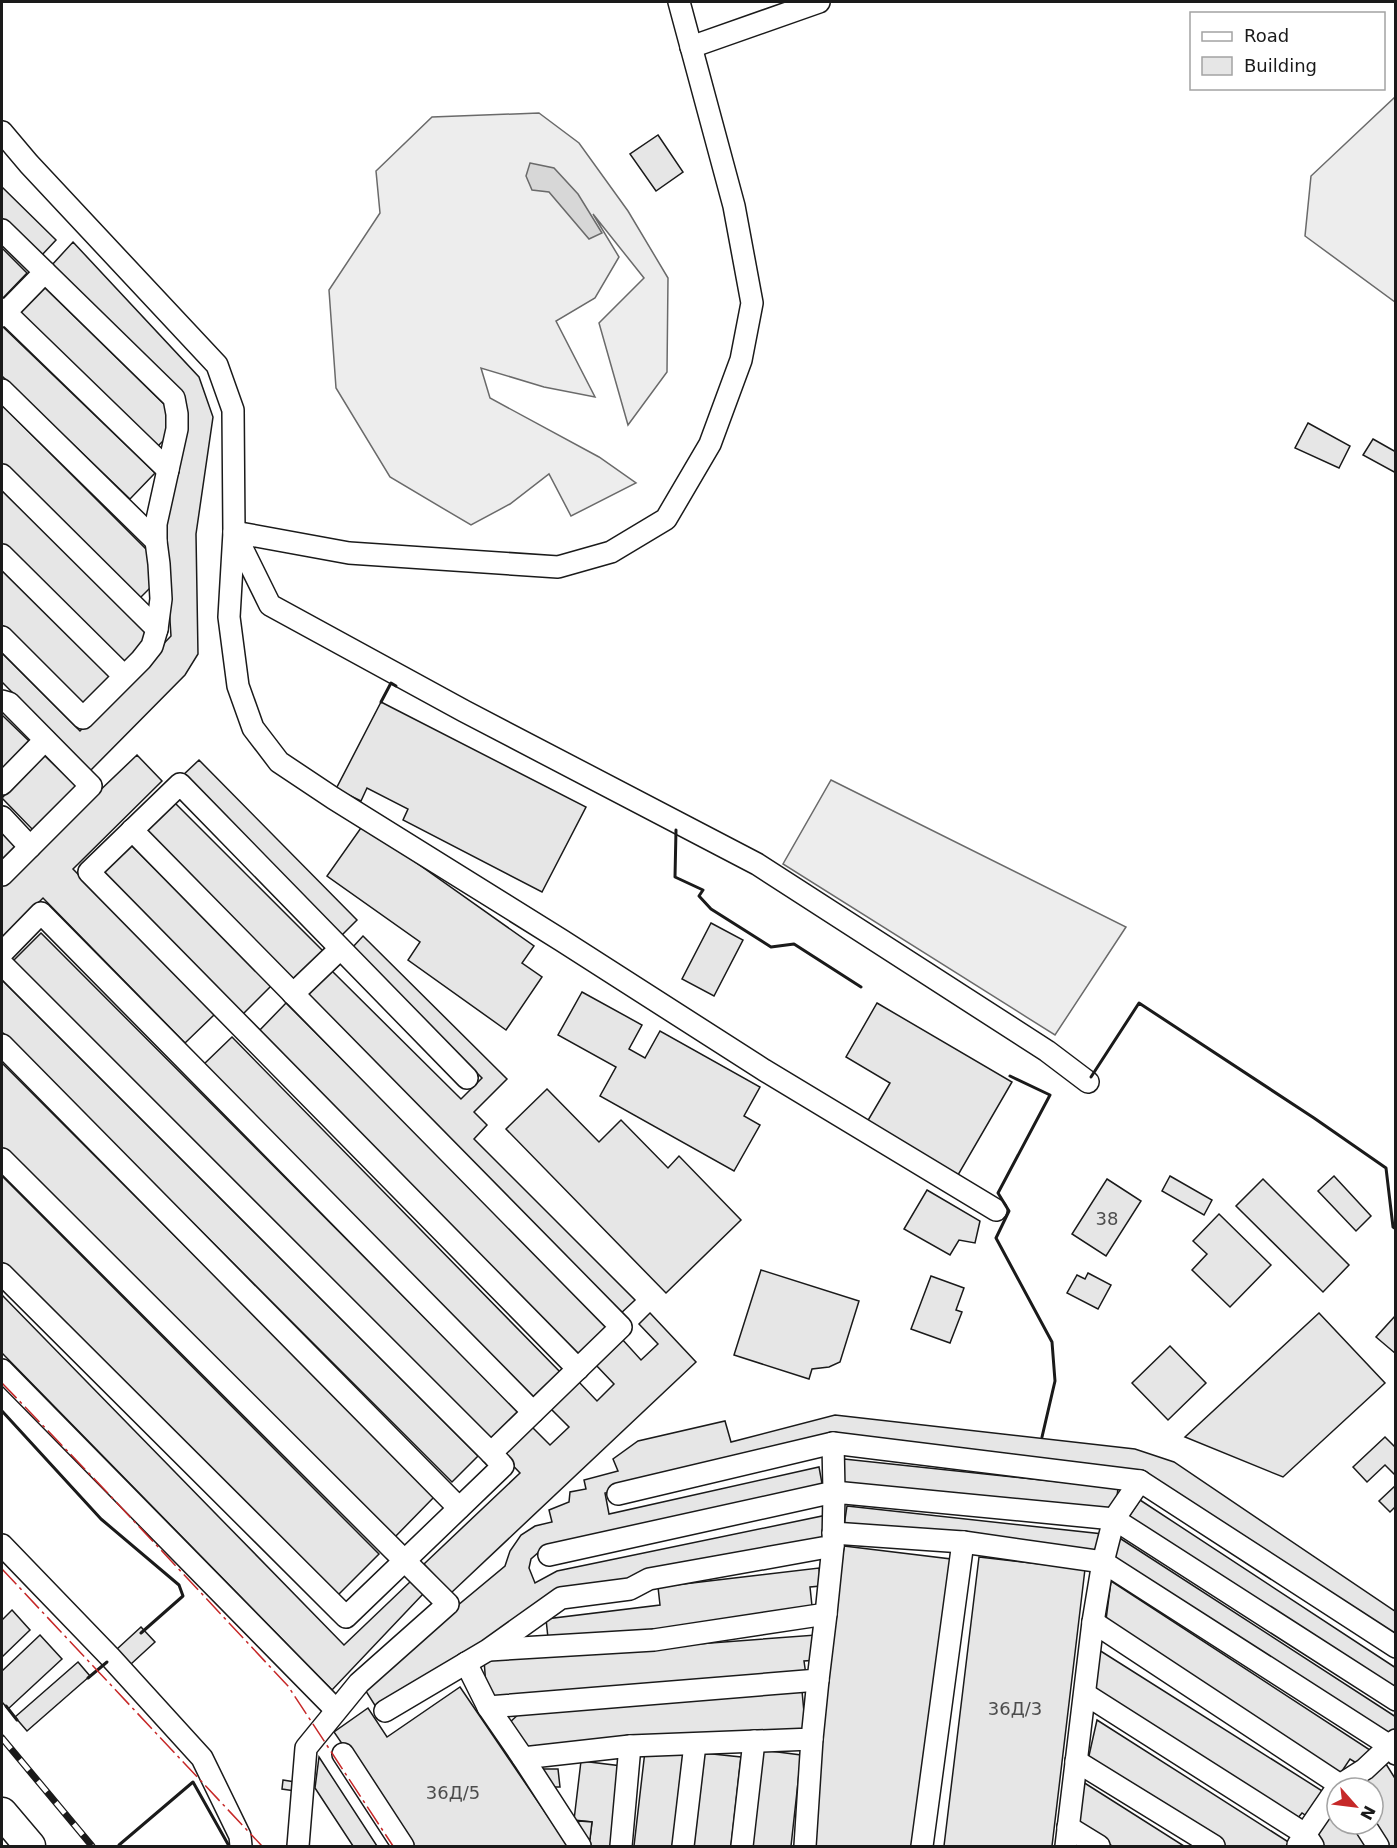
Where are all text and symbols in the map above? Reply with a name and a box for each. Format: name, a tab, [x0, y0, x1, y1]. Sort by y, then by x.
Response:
legend	[1190, 12, 1385, 90]
text: Road	[1244, 25, 1289, 46]
text: Building	[1244, 55, 1317, 76]
house number: 38	[1096, 1208, 1118, 1229]
house number: 36Д/3	[988, 1698, 1042, 1719]
north arrow	[1325, 1776, 1385, 1836]
house number: 36Д/5	[426, 1782, 480, 1803]
text: N	[1356, 1802, 1379, 1823]

